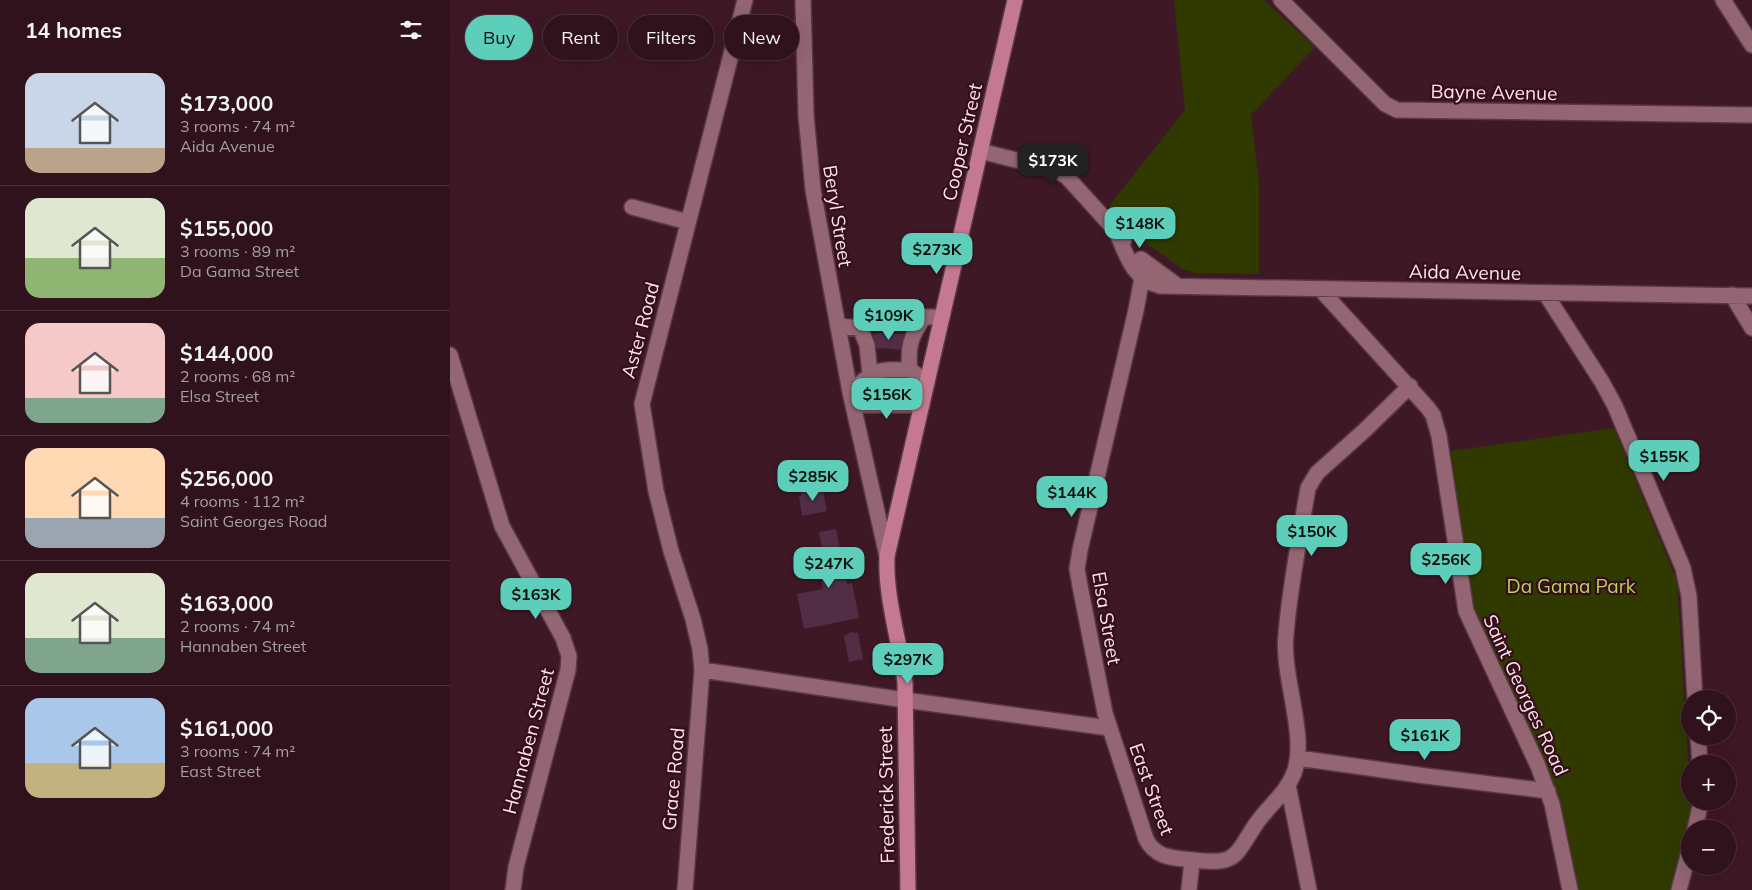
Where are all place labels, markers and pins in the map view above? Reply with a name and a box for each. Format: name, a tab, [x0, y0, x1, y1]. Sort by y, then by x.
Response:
pin: $173K	[1018, 144, 1088, 186]
pin: $148K	[1105, 206, 1175, 249]
pin: $273K	[902, 232, 972, 275]
pin: $109K	[854, 298, 924, 341]
pin: $156K	[852, 378, 922, 420]
pin: $155K	[1629, 440, 1699, 482]
pin: $285K	[778, 460, 848, 502]
pin: $144K	[1037, 476, 1107, 518]
pin: $150K	[1277, 514, 1347, 557]
pin: $256K	[1411, 542, 1481, 585]
pin: $247K	[794, 546, 864, 589]
pin: $163K	[501, 578, 571, 620]
pin: $297K	[873, 642, 943, 685]
pin: $161K	[1390, 718, 1460, 761]

